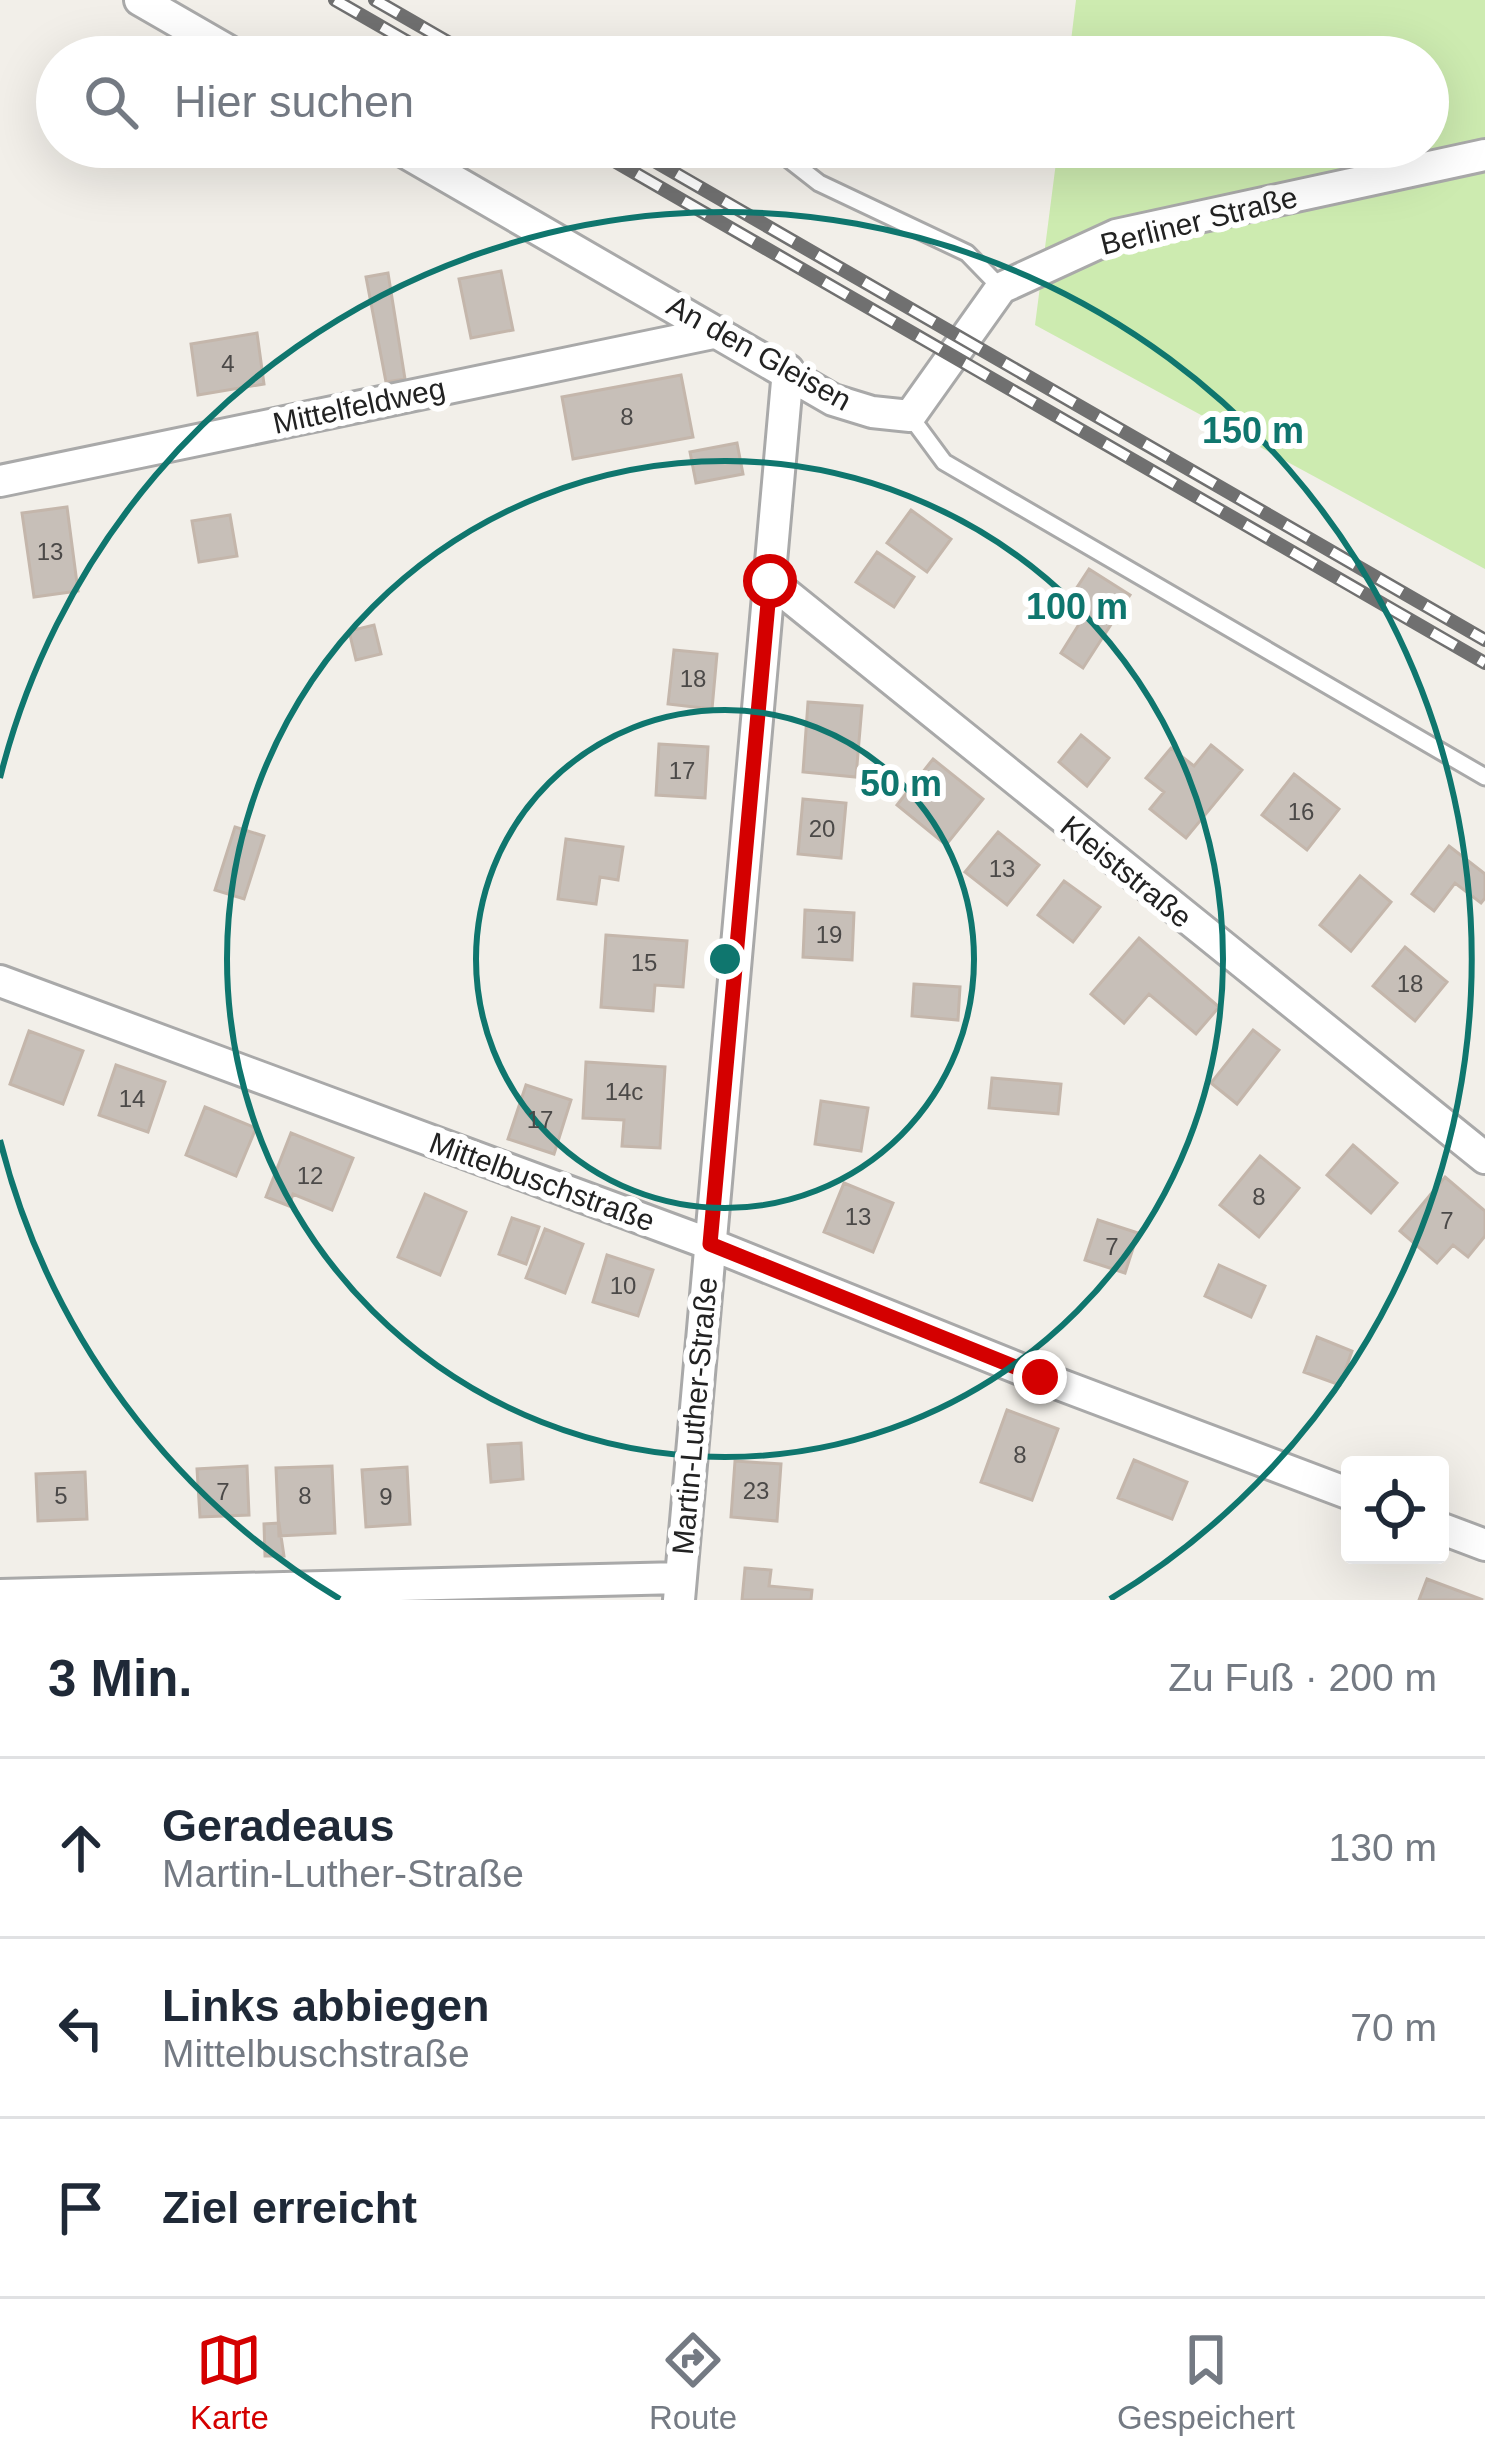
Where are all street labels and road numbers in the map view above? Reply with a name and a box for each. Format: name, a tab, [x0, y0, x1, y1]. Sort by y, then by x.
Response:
street label: Berliner Straße	[1097, 180, 1301, 261]
street label: An den Gleisen	[662, 288, 857, 417]
street label: Mittelfeldweg	[270, 371, 448, 440]
street label: Kleiststraße	[1054, 809, 1198, 934]
street label: Mittelbuschstraße	[425, 1126, 659, 1238]
street label: Martin-Luther-Straße	[666, 1276, 723, 1556]

